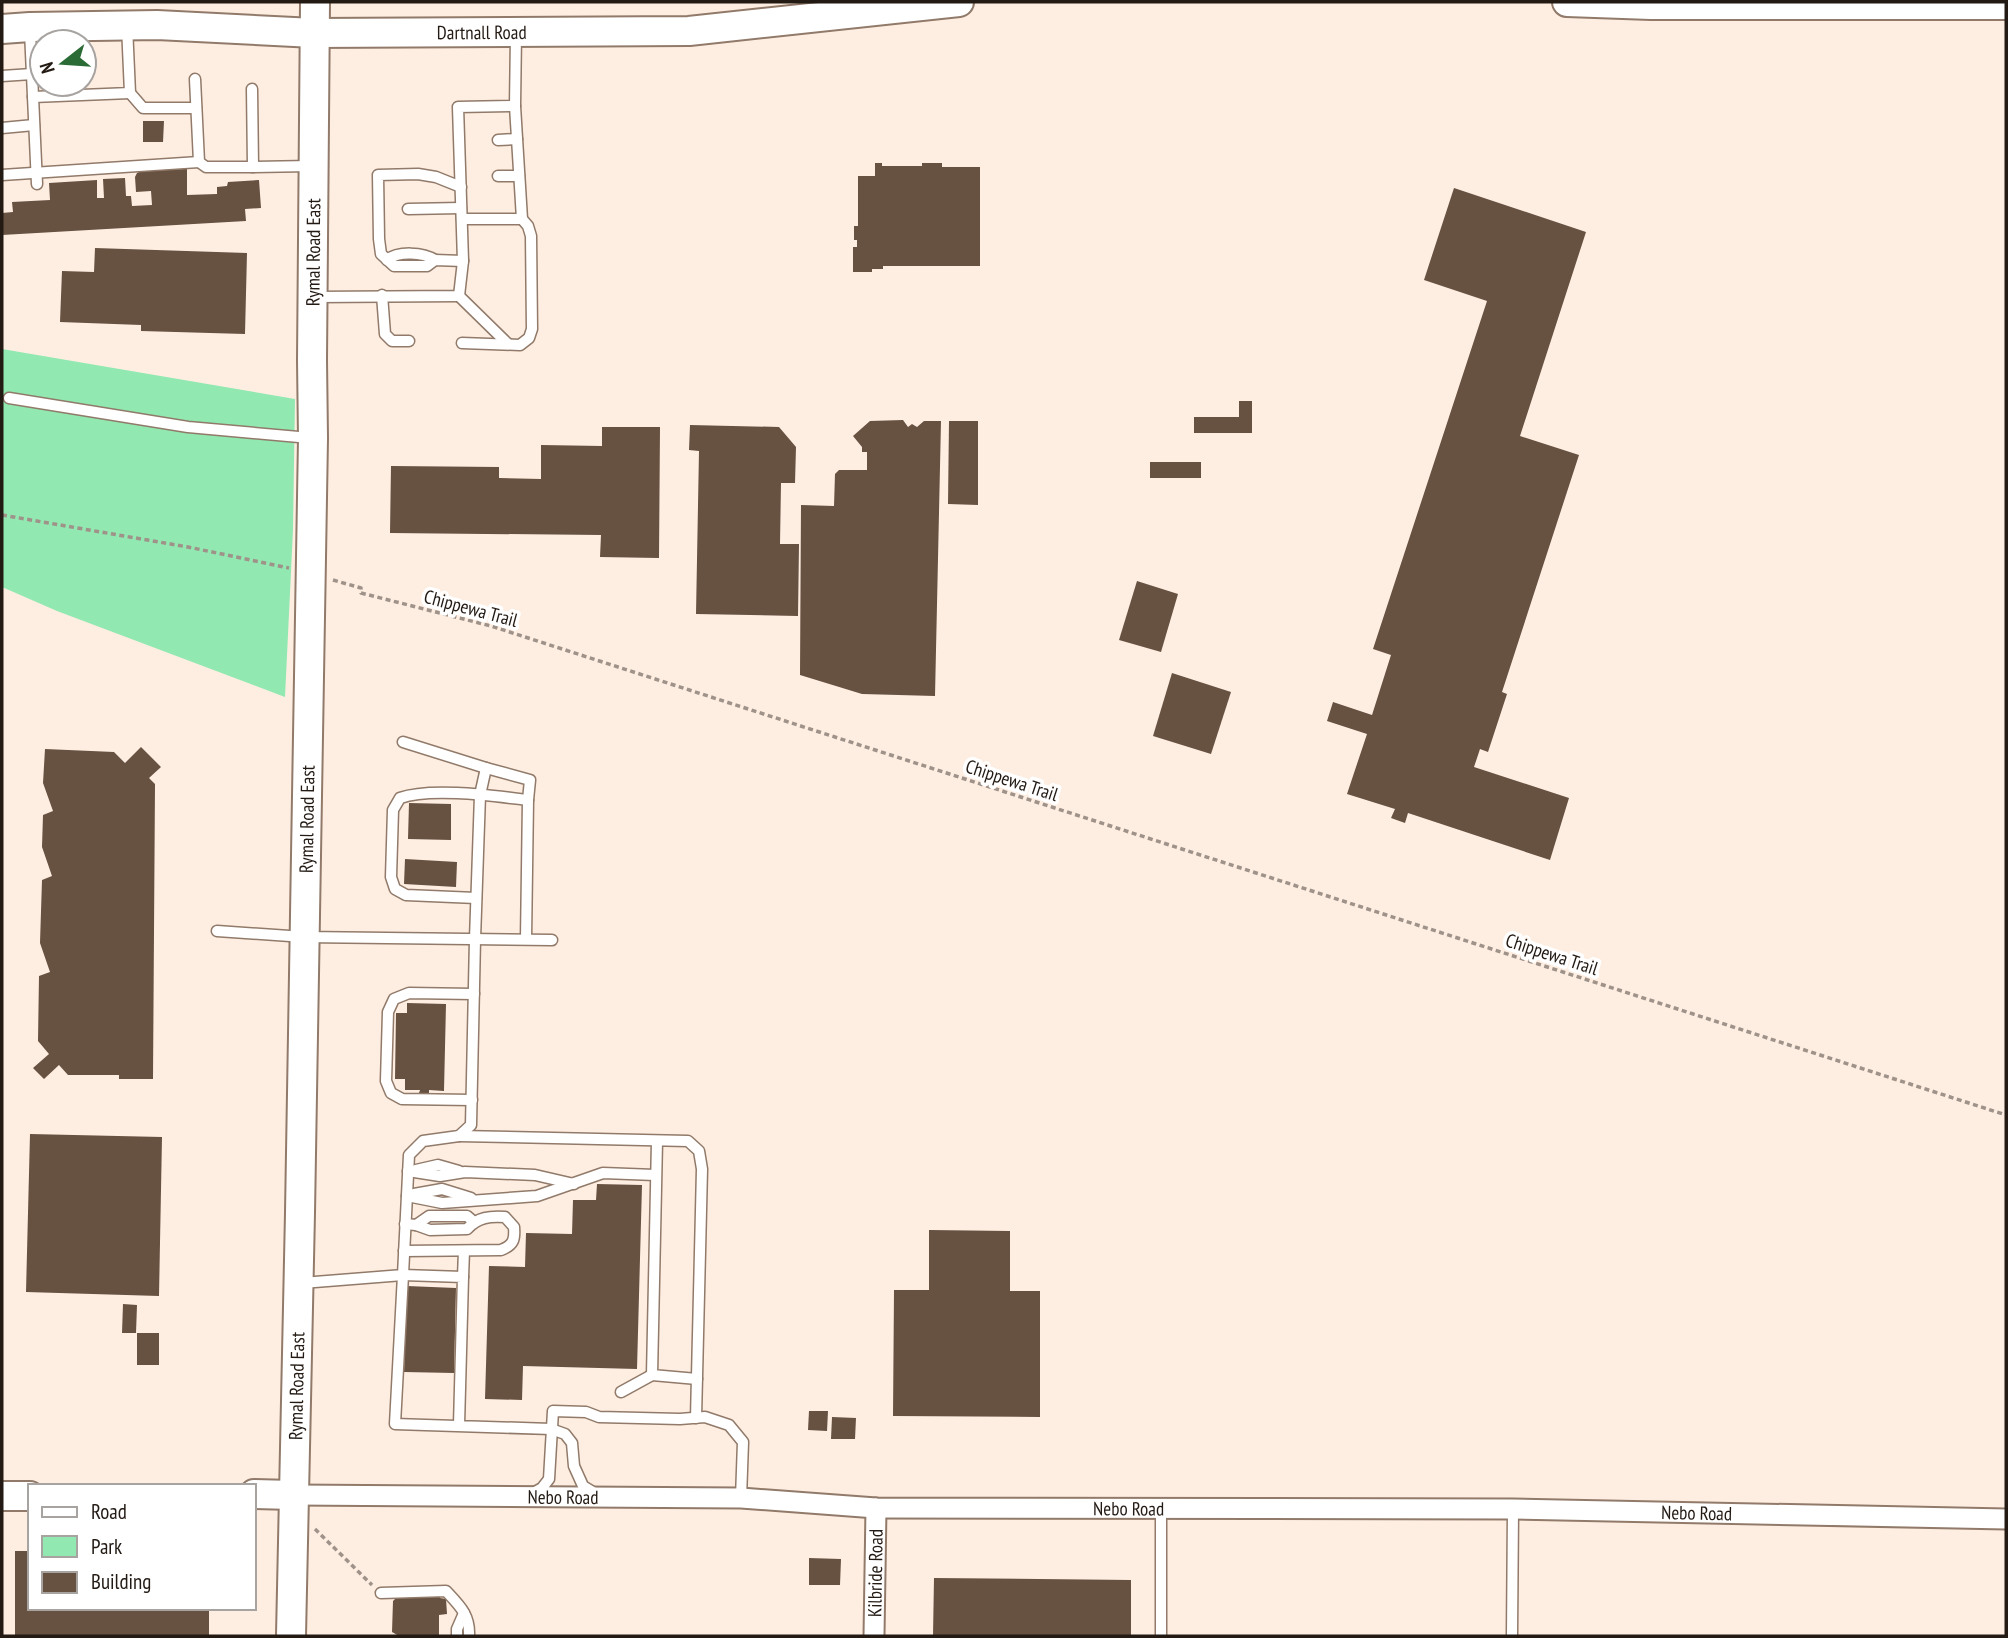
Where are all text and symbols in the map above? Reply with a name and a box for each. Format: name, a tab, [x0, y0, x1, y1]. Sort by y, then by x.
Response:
street label: Dartnall Road	[437, 20, 527, 44]
north arrow	[28, 28, 98, 98]
text: N	[34, 60, 60, 76]
street label: Rymal Road East	[300, 197, 325, 306]
street label: Chippewa Trail	[422, 584, 521, 632]
street label: Chippewa Trail	[963, 754, 1062, 806]
street label: Rymal Road East	[294, 764, 320, 873]
street label: Chippewa Trail	[1503, 928, 1602, 980]
street label: Rymal Road East	[283, 1331, 309, 1440]
legend	[28, 1484, 256, 1610]
street label: Nebo Road	[527, 1485, 599, 1509]
street label: Nebo Road	[1093, 1496, 1164, 1520]
text: Road	[91, 1498, 127, 1525]
street label: Nebo Road	[1661, 1500, 1732, 1525]
street label: Kilbride Road	[862, 1529, 888, 1617]
text: Park	[91, 1533, 122, 1560]
text: Building	[91, 1568, 151, 1595]

